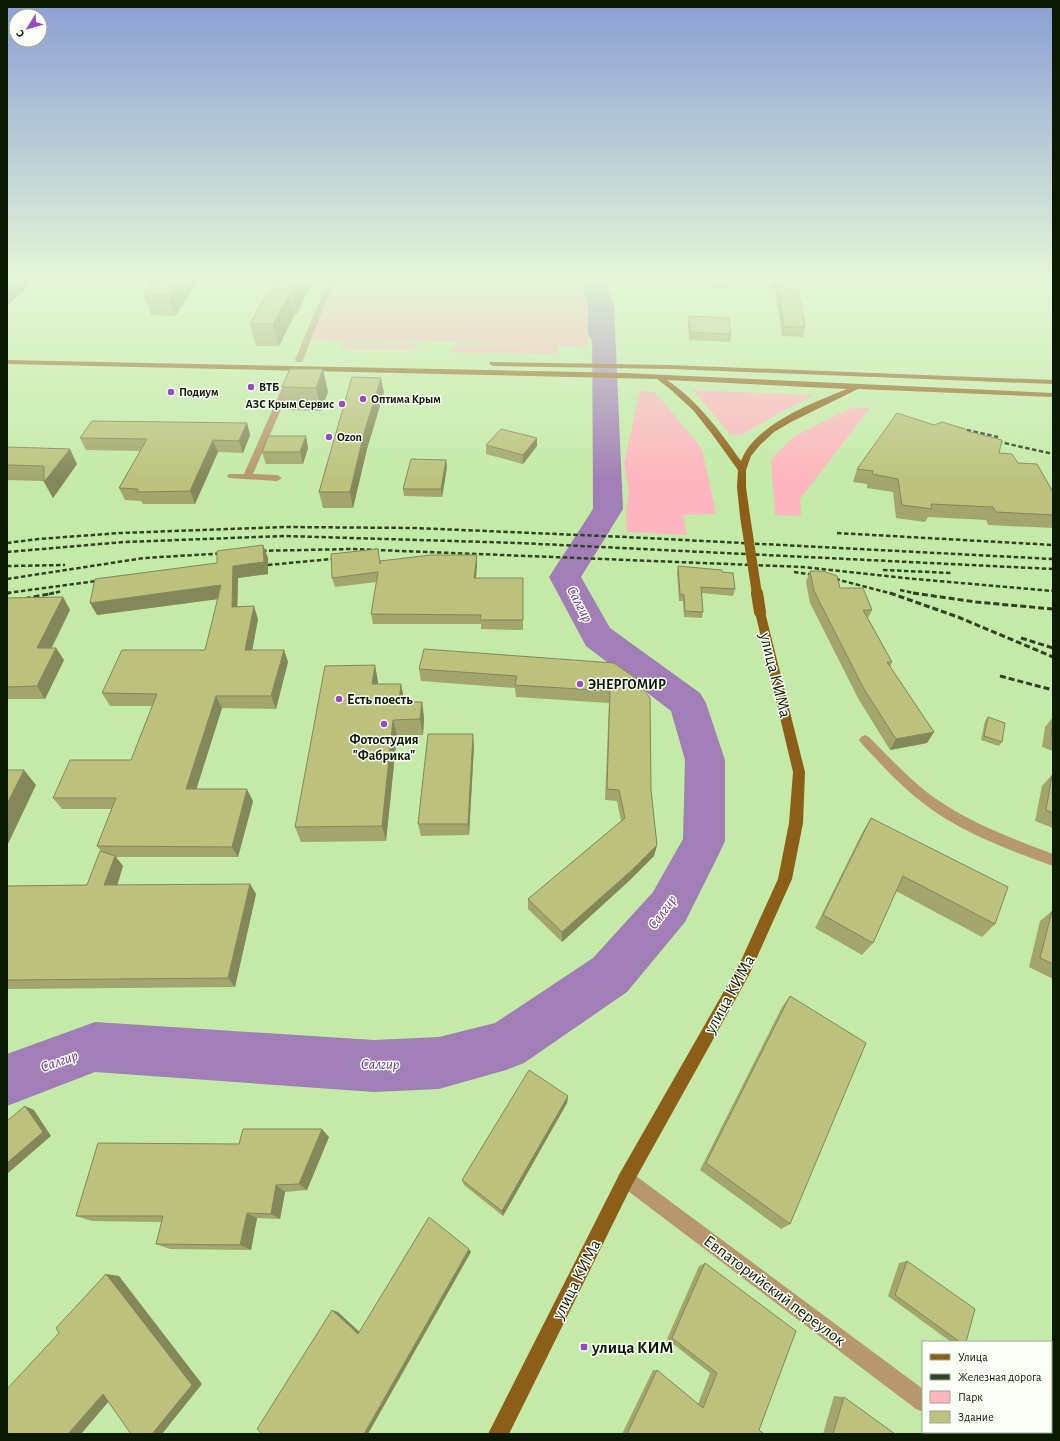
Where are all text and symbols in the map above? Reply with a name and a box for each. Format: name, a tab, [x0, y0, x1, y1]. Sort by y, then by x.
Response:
north arrow	[8, 8, 48, 48]
text: С	[14, 28, 27, 39]
place label: ВТБ	[259, 381, 279, 393]
marker: ВТБ	[246, 382, 256, 392]
place label: Подиум	[179, 386, 219, 399]
marker: Подиум	[166, 387, 176, 397]
place label: Оптима Крым	[371, 393, 441, 405]
marker: Оптима Крым	[358, 394, 368, 404]
place label: АЗС Крым Сервис	[246, 398, 334, 410]
marker: АЗС Крым Сервис	[337, 399, 347, 409]
place label: Ozon	[337, 431, 362, 443]
marker: Ozon	[324, 432, 334, 442]
water label: Салгир	[564, 584, 595, 625]
street label: улица КИМа	[756, 630, 794, 720]
place label: ЭНЕРГОМИР	[588, 678, 666, 692]
marker: ЭНЕРГОМИР	[575, 679, 585, 689]
place label: Есть поесть	[347, 693, 413, 707]
marker: Есть поесть	[334, 694, 344, 704]
marker: Фотостудия "Фабрика"	[379, 719, 389, 729]
place label: Фотостудия "Фабрика"	[349, 733, 419, 763]
water label: Салгир	[645, 892, 680, 932]
street label: улица КИМа	[700, 952, 759, 1038]
water label: Салгир	[38, 1048, 80, 1075]
water label: Салгир	[361, 1057, 400, 1072]
street label: Евпаторийский переулок	[700, 1232, 849, 1350]
street label: улица КИМа	[549, 1237, 605, 1323]
place label: улица КИМ	[591, 1339, 674, 1357]
legend	[922, 1341, 1052, 1433]
marker: улица КИМ	[579, 1342, 589, 1352]
text: Улица	[958, 1351, 988, 1363]
text: Железная дорога	[958, 1371, 1042, 1383]
text: Парк	[958, 1391, 983, 1403]
text: Здание	[958, 1411, 994, 1423]

